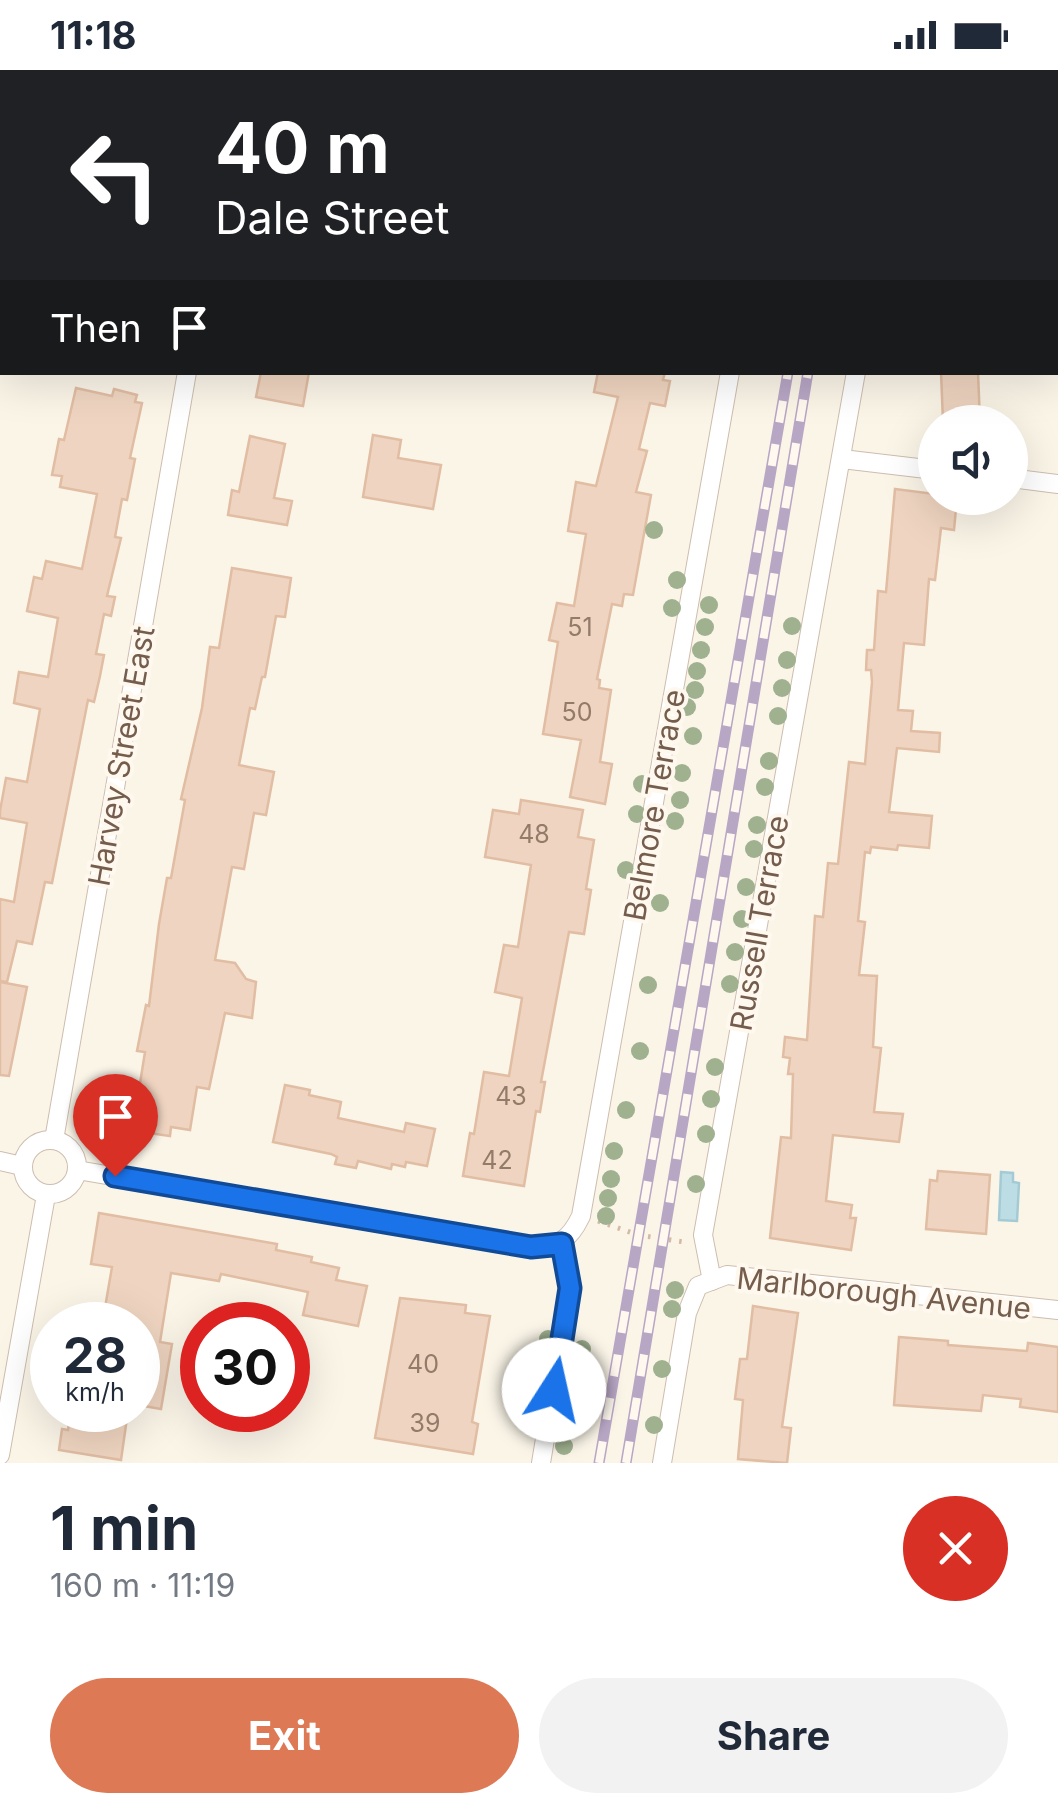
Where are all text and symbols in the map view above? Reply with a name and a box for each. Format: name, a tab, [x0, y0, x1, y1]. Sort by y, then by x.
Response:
text: 11:18	[50, 12, 137, 58]
text: 40 m	[215, 105, 390, 190]
icon: left	[50, 110, 180, 240]
text: Dale Street	[215, 190, 450, 245]
icon: arrive	[162, 300, 217, 355]
text: Then	[50, 305, 142, 351]
map controls	[918, 405, 1028, 515]
button: sound	[918, 405, 1028, 515]
house number: 51	[567, 612, 593, 642]
street label: Harvey Street East	[80, 623, 162, 889]
street label: Belmore Terrace	[616, 686, 692, 924]
house number: 50	[562, 697, 592, 727]
street label: Russell Terrace	[722, 812, 796, 1034]
house number: 48	[518, 819, 550, 849]
pin	[73, 1074, 158, 1177]
house number: 43	[495, 1081, 527, 1111]
icon: arrive	[88, 1089, 143, 1144]
house number: 42	[481, 1145, 513, 1175]
street label: Marlborough Avenue	[735, 1260, 1033, 1326]
speed limit sign: 30	[180, 1302, 310, 1432]
text: 28	[63, 1325, 127, 1385]
position arrow	[502, 1338, 606, 1442]
house number: 40	[407, 1349, 439, 1379]
text: km/h	[65, 1377, 125, 1407]
house number: 39	[410, 1408, 440, 1438]
text: 1 min	[50, 1492, 198, 1564]
button: close	[903, 1496, 1008, 1601]
text: 160 m · 11:19	[50, 1566, 235, 1605]
button: Exit	[50, 1678, 519, 1793]
button: Share	[539, 1678, 1008, 1793]

